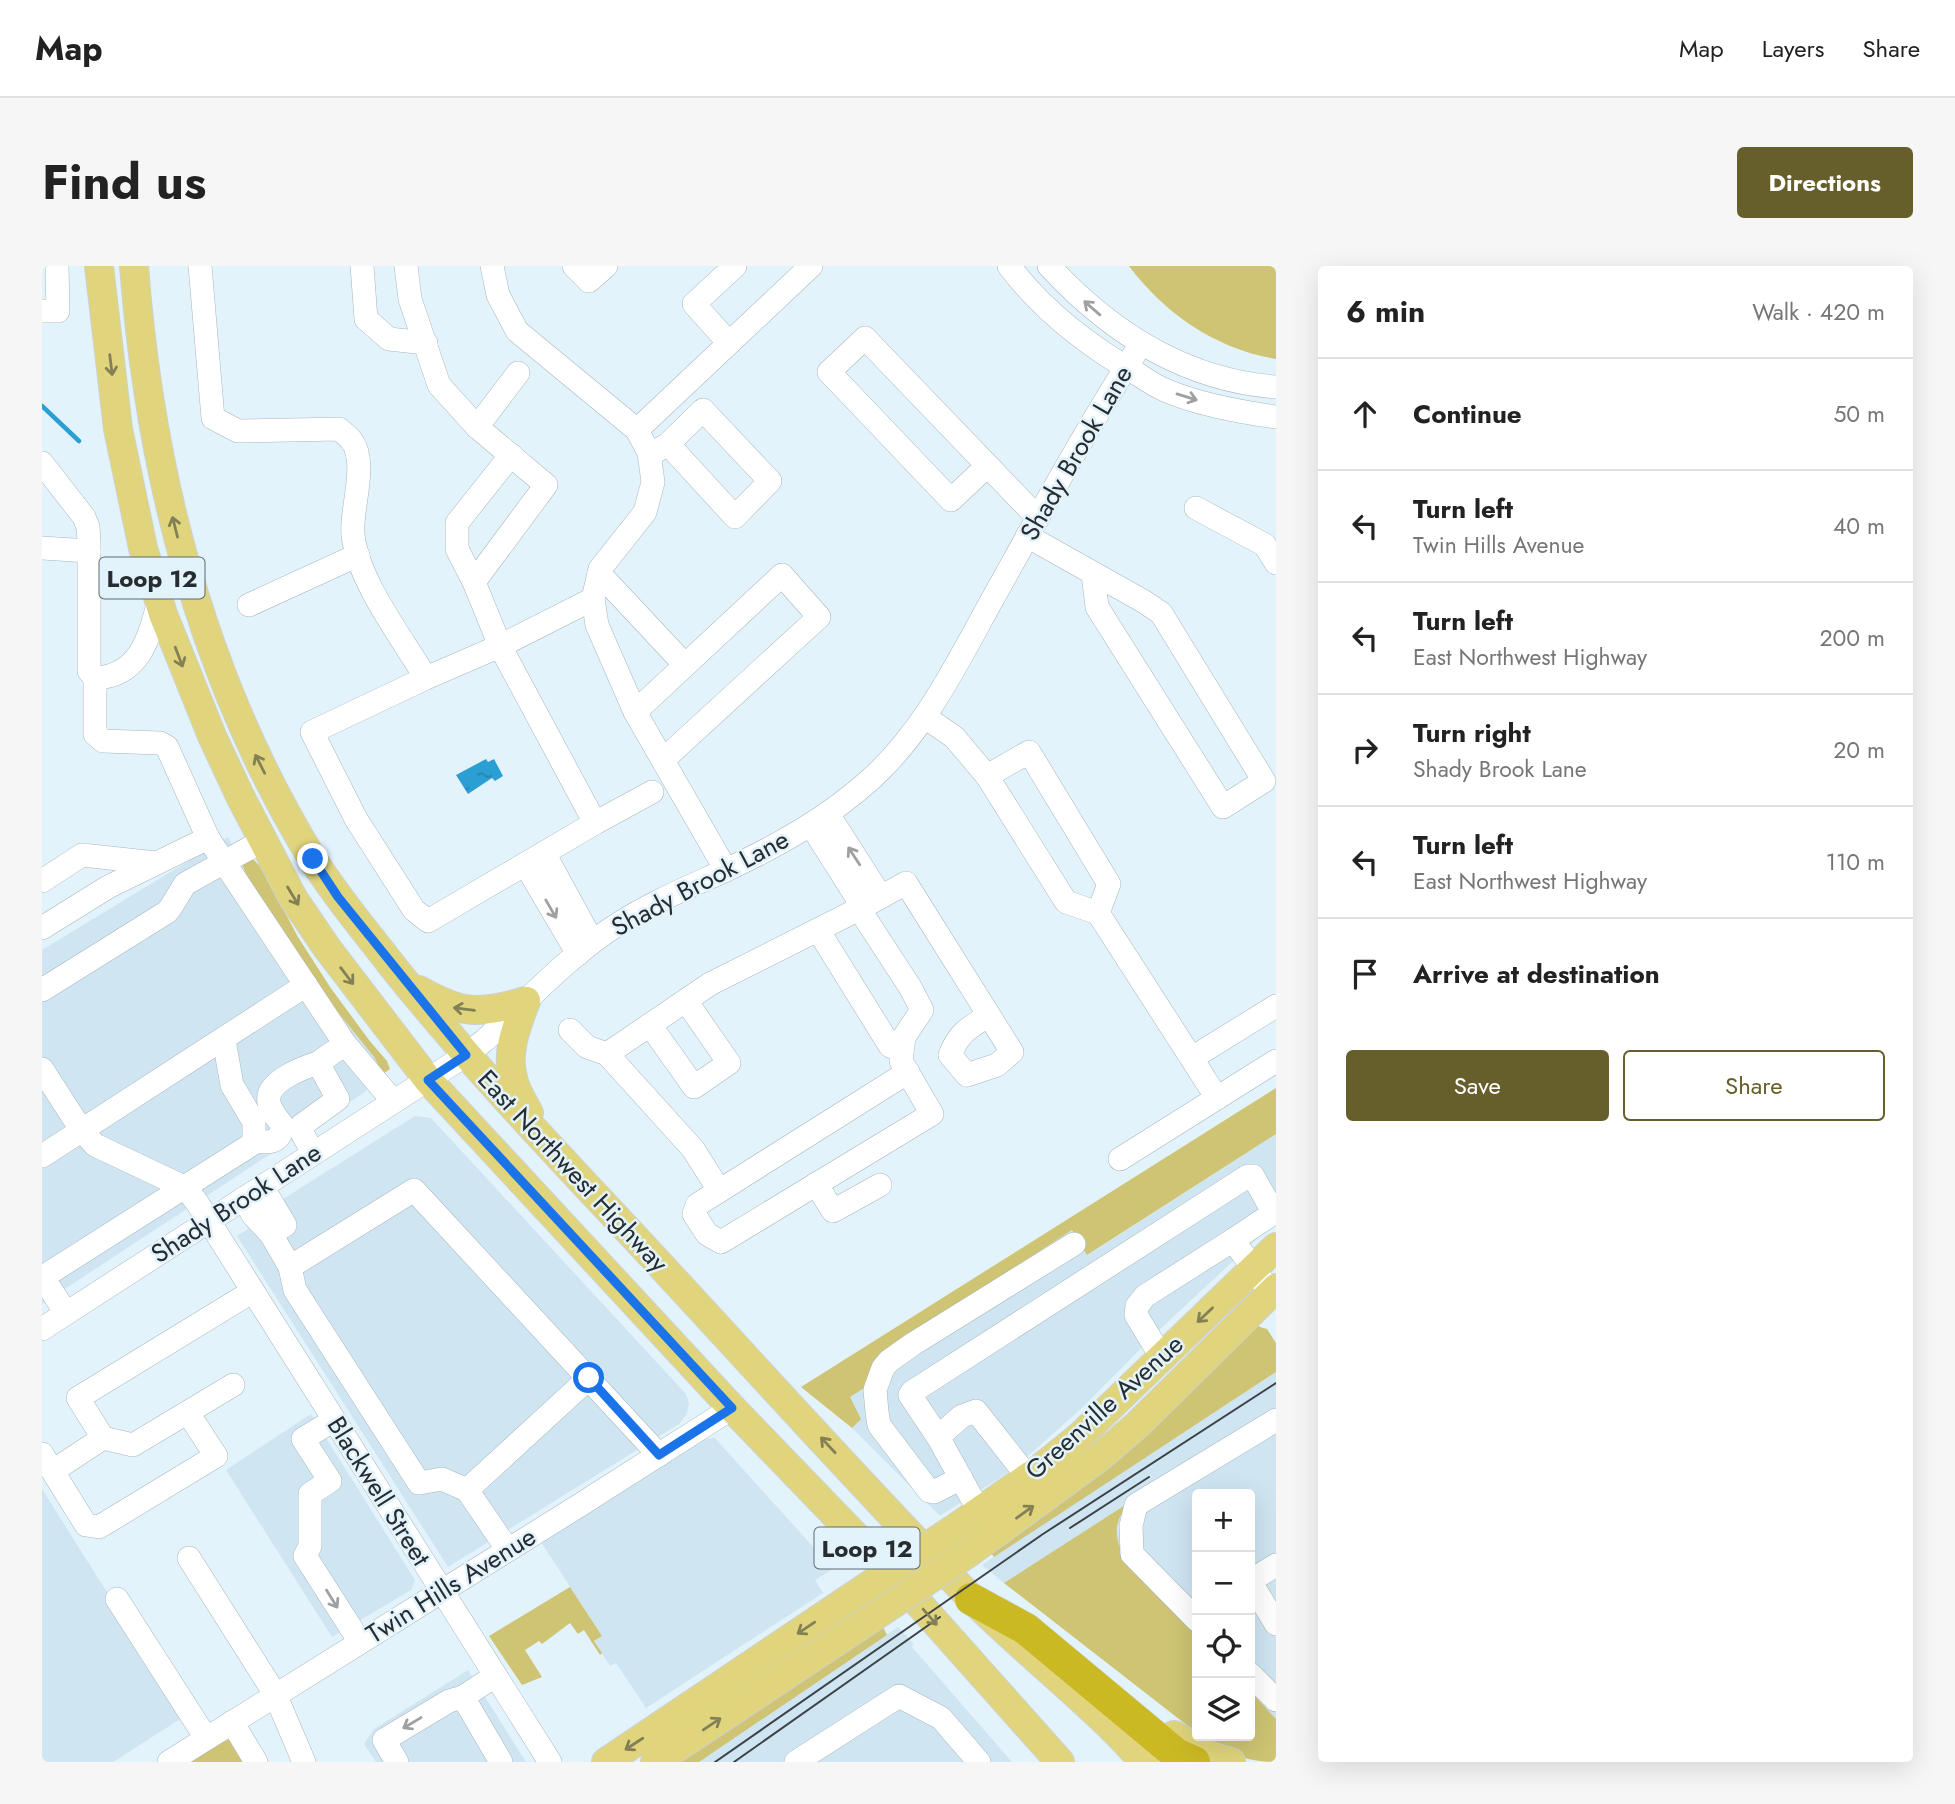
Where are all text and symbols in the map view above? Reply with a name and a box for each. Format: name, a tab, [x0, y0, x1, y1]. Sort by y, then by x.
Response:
text: Map	[35, 25, 103, 72]
text: Map	[1679, 31, 1724, 66]
text: Layers	[1762, 31, 1824, 66]
text: Share	[1862, 31, 1920, 66]
text: Find us	[42, 147, 206, 217]
button: Directions	[1737, 147, 1913, 218]
text: 6 min	[1346, 290, 1425, 333]
text: Walk · 420 m	[1752, 295, 1885, 329]
one-way arrow	[1083, 300, 1101, 316]
one-way arrow	[105, 353, 118, 376]
street label: Shady Brook Lane	[1010, 358, 1142, 548]
one-way arrow	[1175, 392, 1197, 404]
icon: ahead	[1346, 395, 1384, 433]
text: Continue	[1413, 395, 1522, 433]
text: 50 m	[1833, 397, 1885, 431]
text: Turn left	[1413, 490, 1513, 528]
icon: left	[1346, 507, 1384, 545]
text: 40 m	[1833, 509, 1885, 543]
one-way arrow	[168, 516, 181, 539]
text: Twin Hills Avenue	[1413, 528, 1584, 562]
road number: Loop 12	[99, 558, 204, 598]
text: Turn left	[1413, 602, 1513, 640]
icon: left	[1346, 619, 1384, 657]
text: 200 m	[1819, 621, 1885, 655]
text: East Northwest Highway	[1413, 640, 1647, 674]
one-way arrow	[174, 645, 186, 667]
text: Turn right	[1413, 714, 1531, 752]
icon: right	[1346, 731, 1384, 769]
text: 20 m	[1833, 733, 1885, 767]
text: Shady Brook Lane	[1413, 752, 1587, 786]
one-way arrow	[253, 754, 267, 775]
street label: Shady Brook Lane	[604, 820, 796, 946]
text: Turn left	[1413, 826, 1513, 864]
route end	[297, 843, 328, 874]
icon: left	[1346, 843, 1384, 881]
text: 110 m	[1826, 845, 1885, 879]
one-way arrow	[847, 846, 861, 866]
text: East Northwest Highway	[1413, 864, 1647, 898]
one-way arrow	[286, 885, 300, 905]
one-way arrow	[544, 898, 558, 918]
icon: arrive	[1346, 955, 1384, 993]
text: Arrive at destination	[1413, 955, 1660, 993]
one-way arrow	[340, 966, 355, 984]
one-way arrow	[453, 1002, 476, 1015]
button: Save	[1346, 1050, 1609, 1121]
button: Share	[1623, 1050, 1885, 1121]
street label: East Northwest Highway	[469, 1061, 678, 1281]
street label: Shady Brook Lane	[143, 1134, 329, 1272]
one-way arrow	[1197, 1307, 1214, 1324]
street label: Greenville Avenue	[1016, 1326, 1192, 1488]
route start	[573, 1362, 604, 1393]
street label: Blackwell Street	[318, 1409, 440, 1574]
one-way arrow	[820, 1437, 837, 1454]
map controls	[1192, 1489, 1255, 1741]
button: +	[1192, 1489, 1255, 1552]
one-way arrow	[1015, 1505, 1034, 1519]
street label: Twin Hills Avenue	[359, 1518, 543, 1652]
road number: Loop 12	[814, 1528, 920, 1568]
button: −	[1192, 1552, 1255, 1615]
one-way arrow	[325, 1589, 340, 1608]
one-way arrow	[922, 1608, 939, 1625]
button: locate	[1192, 1615, 1255, 1678]
one-way arrow	[797, 1621, 816, 1636]
button: layers	[1192, 1678, 1255, 1741]
one-way arrow	[402, 1717, 422, 1731]
one-way arrow	[701, 1717, 721, 1731]
one-way arrow	[625, 1737, 644, 1751]

